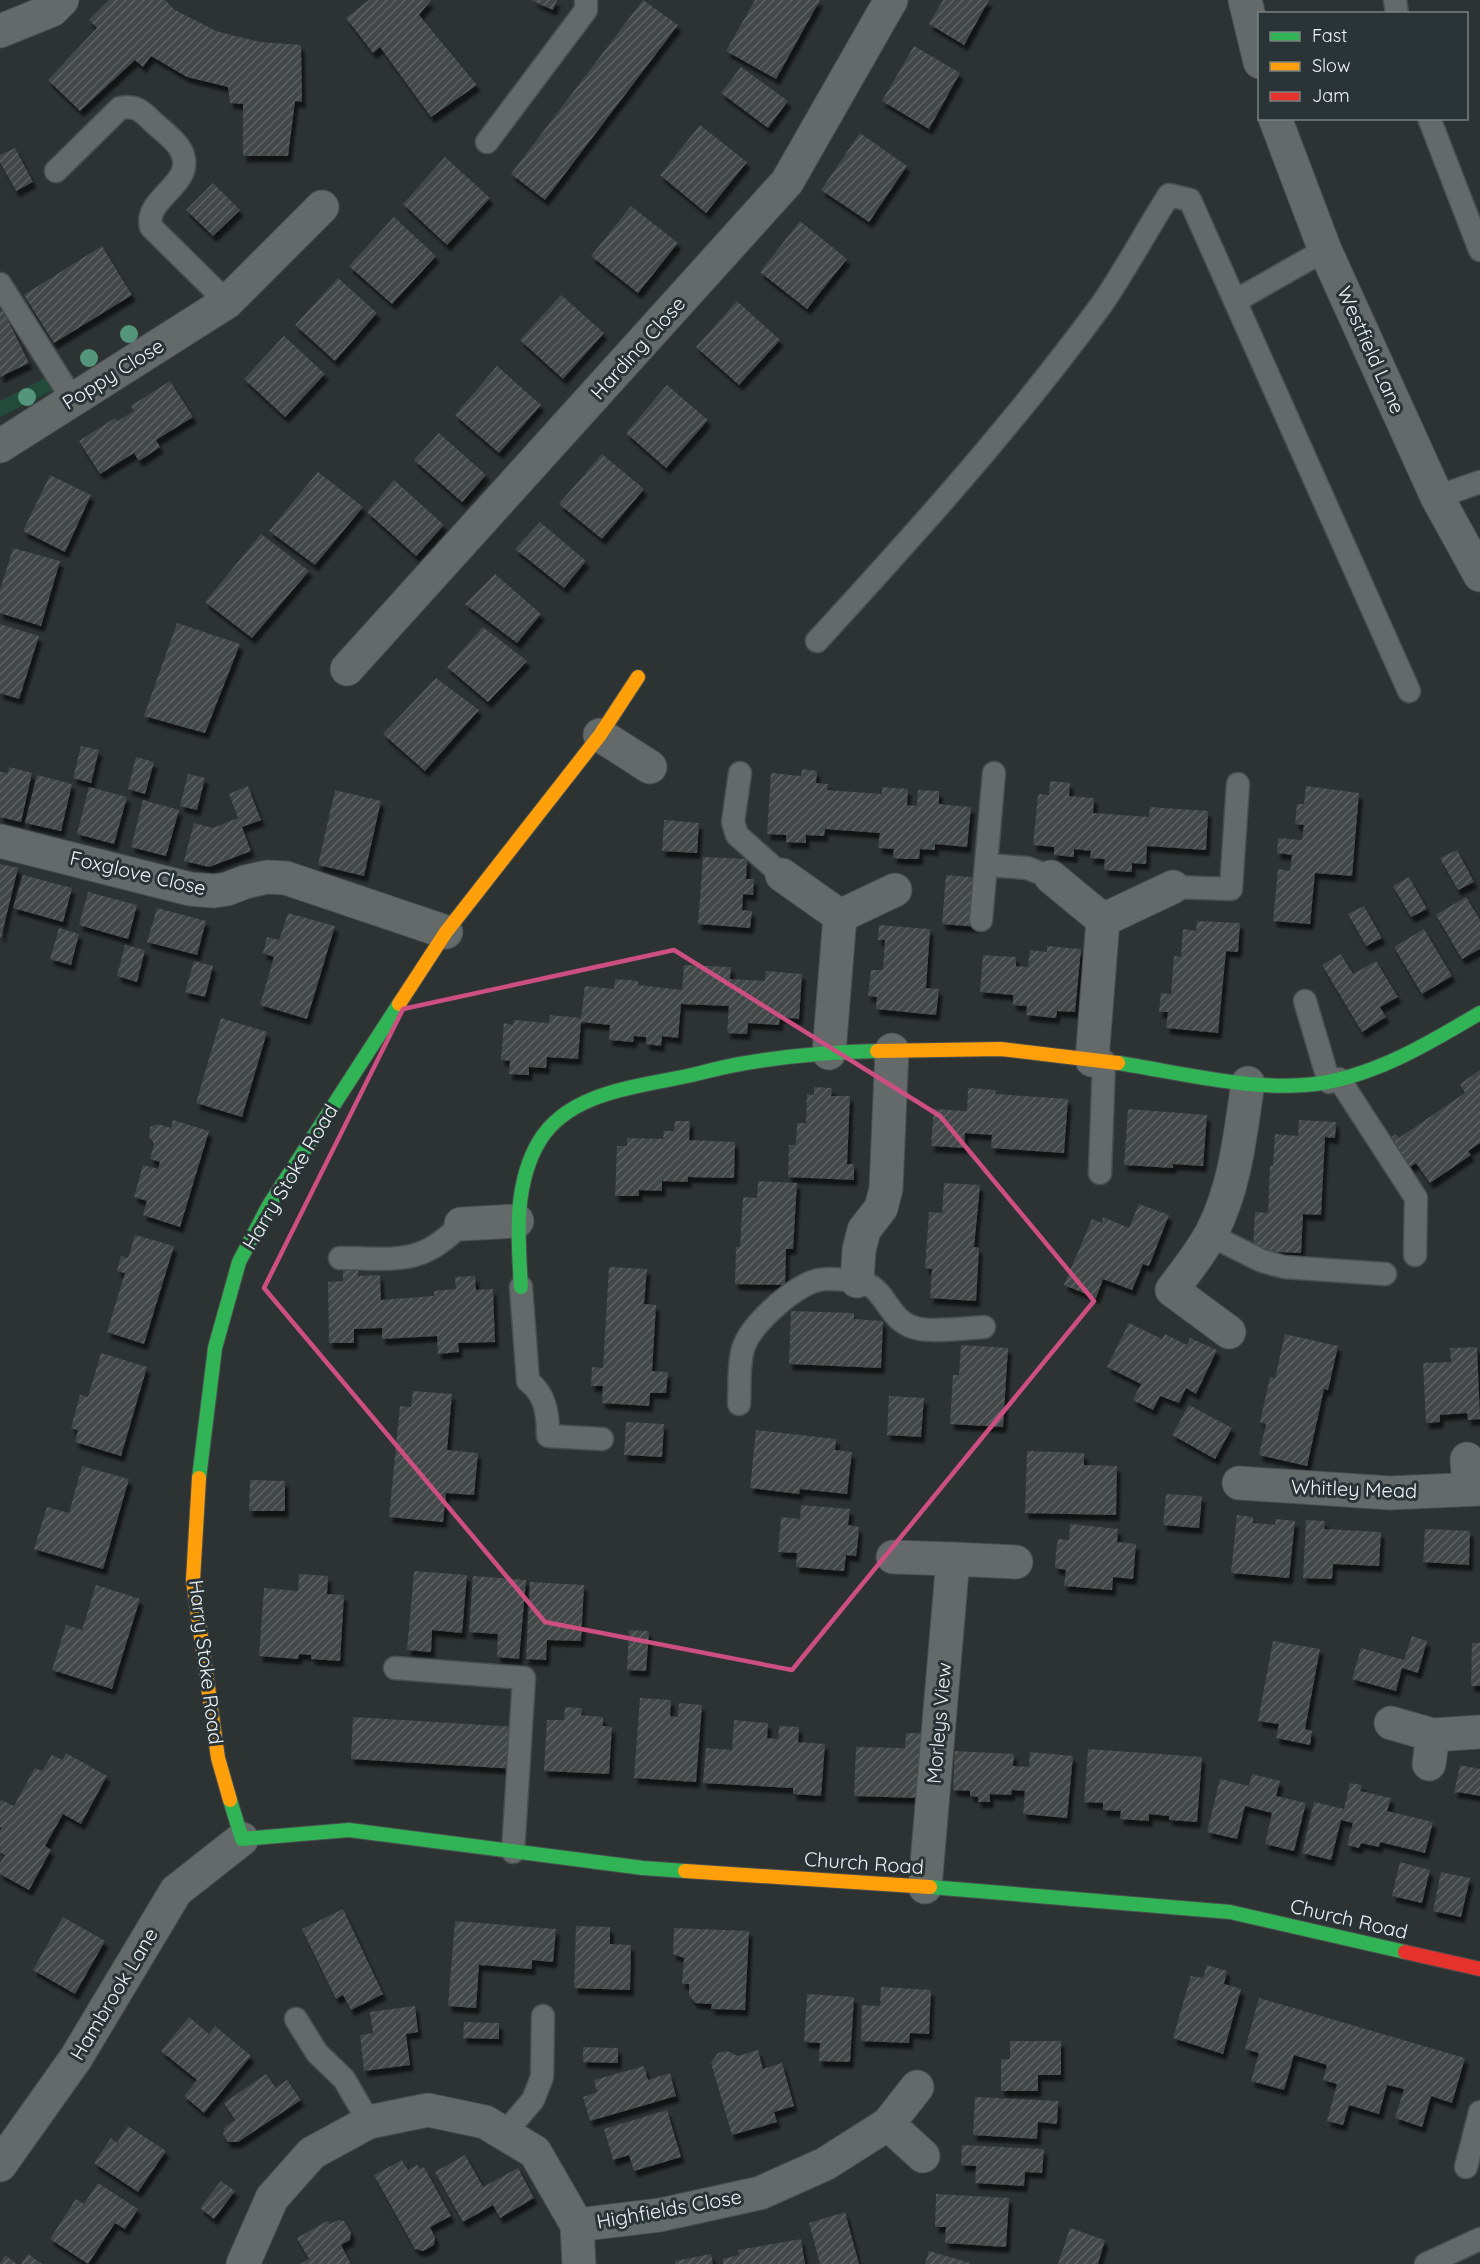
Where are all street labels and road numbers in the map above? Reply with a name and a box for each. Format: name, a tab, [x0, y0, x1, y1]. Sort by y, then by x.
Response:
street label: Westfield Lane	[1332, 282, 1411, 417]
street label: Harding Close	[585, 291, 690, 404]
street label: Poppy Close	[57, 332, 168, 415]
street label: Foxglove Close	[68, 845, 209, 900]
street label: Harry Stoke Road	[236, 1099, 343, 1254]
street label: Whitley Mead	[1290, 1474, 1418, 1503]
street label: Harry Stoke Road	[184, 1578, 229, 1746]
street label: Morleys View	[921, 1661, 956, 1785]
street label: Church Road	[803, 1846, 925, 1879]
street label: Church Road	[1288, 1893, 1410, 1944]
street label: Hambrook Lane	[64, 1923, 163, 2065]
street label: Highfields Close	[594, 2183, 743, 2234]

